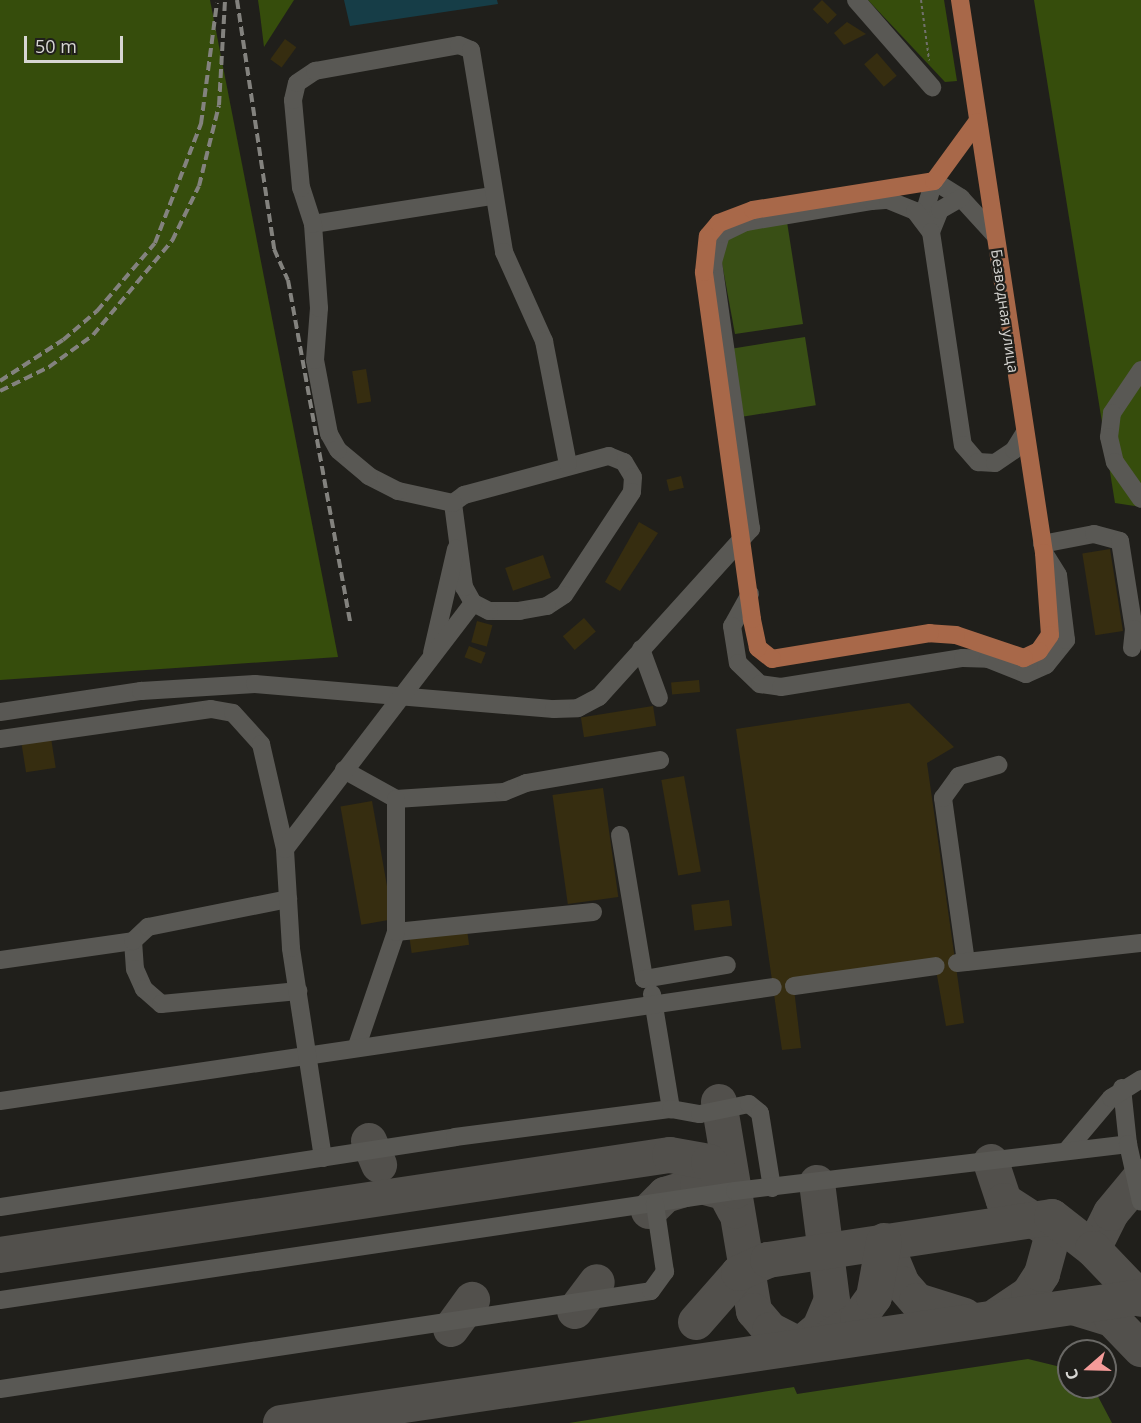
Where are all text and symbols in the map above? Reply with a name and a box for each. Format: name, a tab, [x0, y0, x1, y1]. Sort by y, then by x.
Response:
scale bar	[27, 24, 126, 62]
text: 50 m	[35, 34, 77, 58]
street label: Безводная улица	[987, 248, 1023, 374]
north arrow	[1057, 1339, 1117, 1399]
text: С	[1060, 1366, 1084, 1383]

